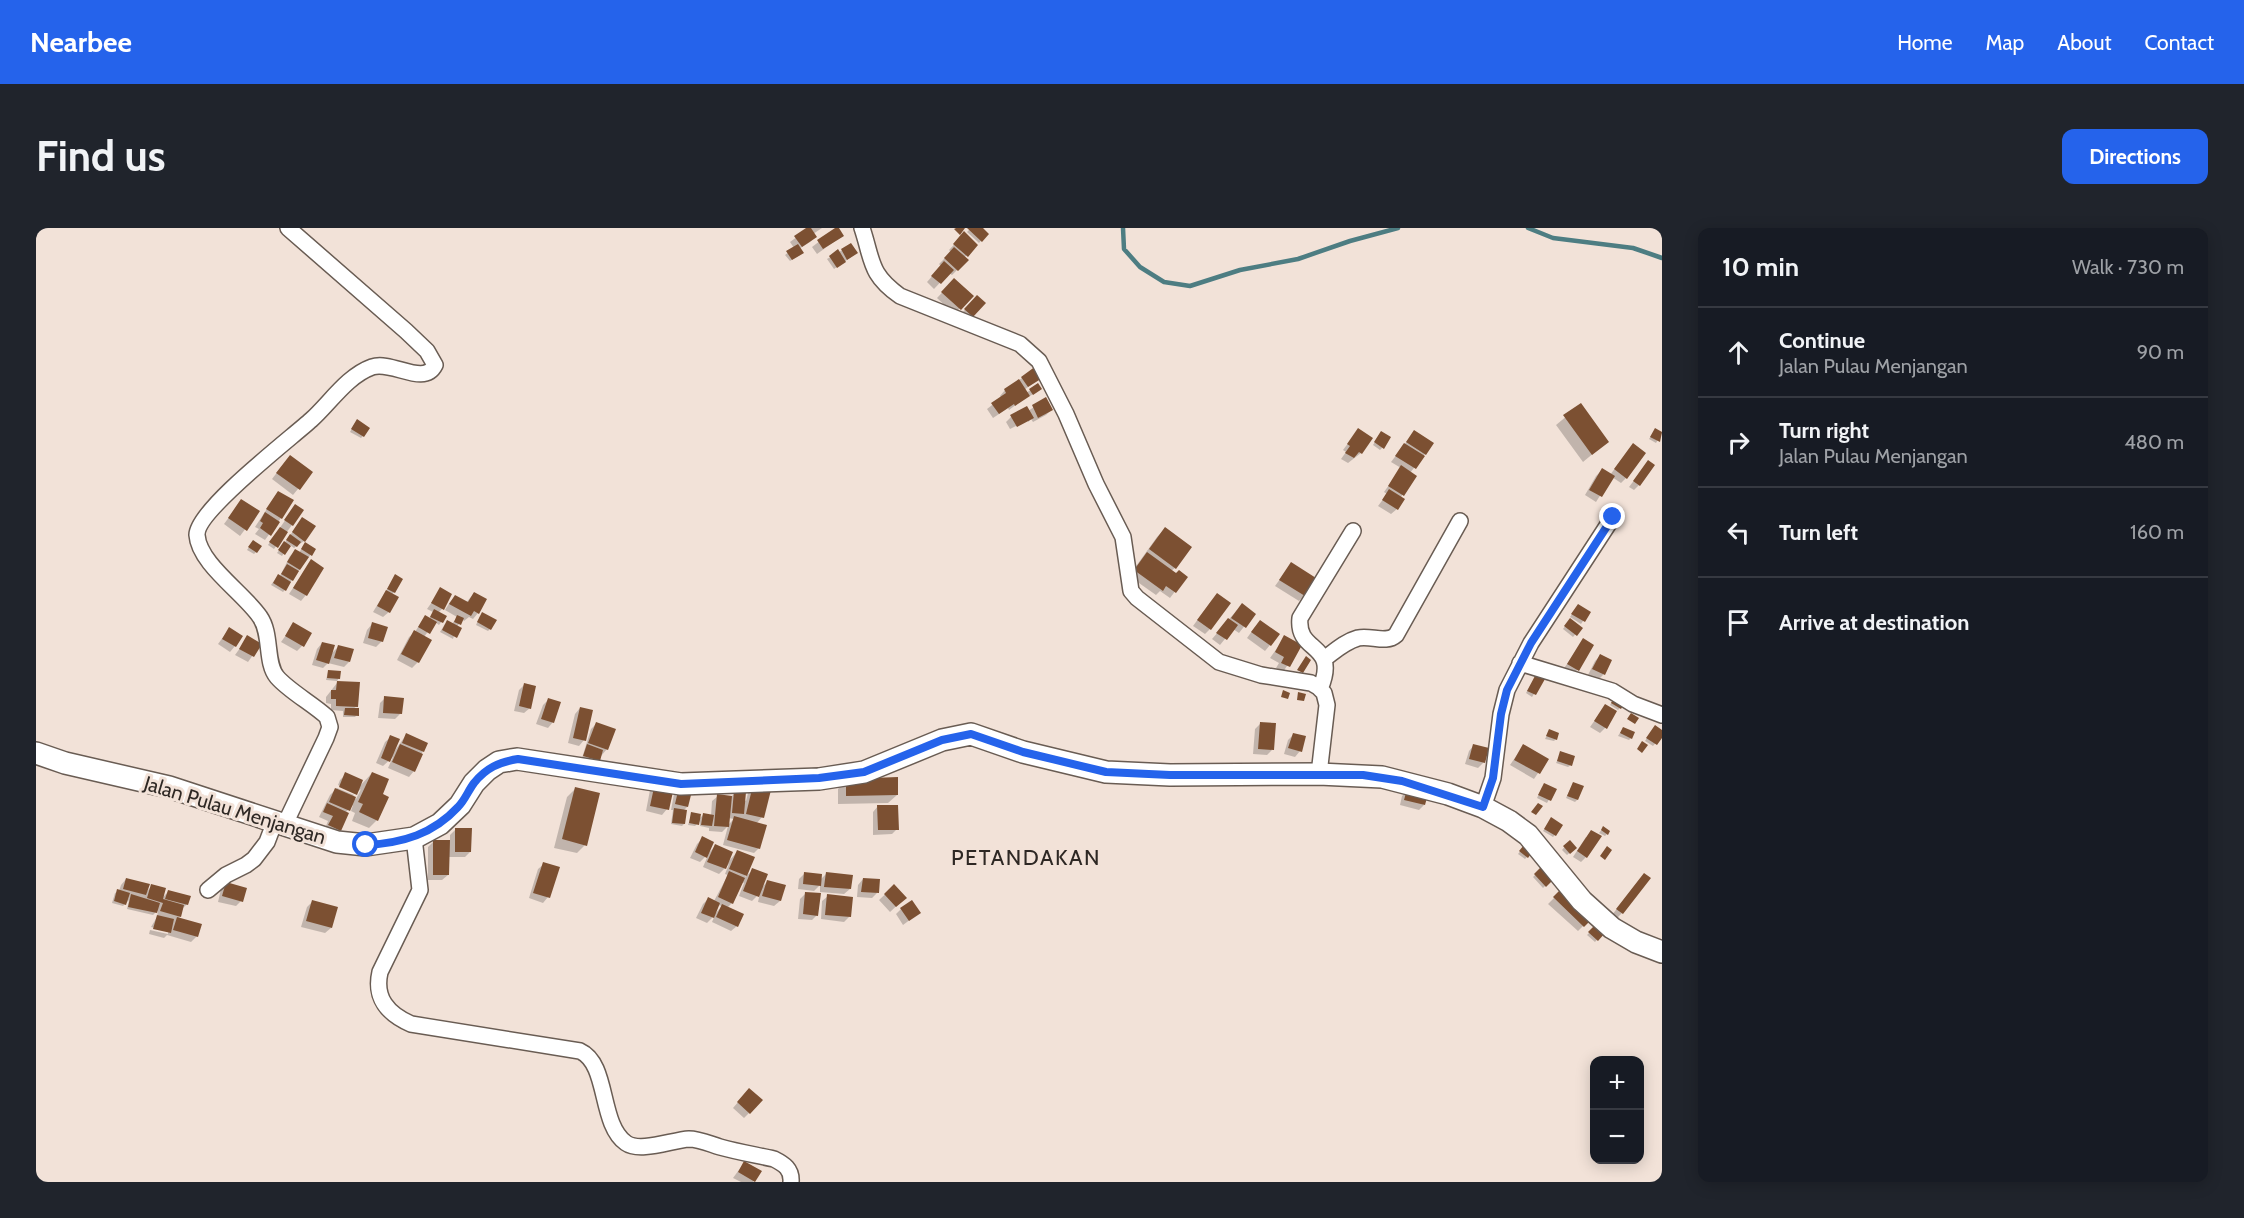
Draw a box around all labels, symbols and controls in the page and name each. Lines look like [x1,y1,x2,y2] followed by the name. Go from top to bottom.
[30,25,132,59] text: Nearbee
[1897,30,1953,55] text: Home
[1986,30,2024,55] text: Map
[2057,30,2111,55] text: About
[2144,30,2214,55] text: Contact
[2062,129,2208,184] button: Directions
[36,130,165,182] text: Find us
[1722,251,1799,283] text: 10 min
[2072,255,2184,279] text: Walk · 730 m
[1779,327,1865,354] text: Continue
[1722,336,1755,369] icon: ahead
[2137,340,2184,364] text: 90 m
[1779,354,1968,378] text: Jalan Pulau Menjangan
[1779,417,1869,444] text: Turn right
[1722,426,1755,459] icon: right
[2124,430,2184,454] text: 480 m
[1779,444,1968,468] text: Jalan Pulau Menjangan
[1599,503,1625,529] route end
[1722,516,1755,549] icon: left
[1779,519,1858,546] text: Turn left
[2130,520,2184,544] text: 160 m
[1722,606,1755,639] icon: arrive
[1779,609,1969,636] text: Arrive at destination
[140,771,329,849] street label: Jalan Pulau Menjangan
[352,831,378,857] route start
[951,844,1101,871] district label: PETANDAKAN
[1590,1056,1644,1164] map controls
[1590,1056,1644,1110] button: +
[1590,1110,1644,1164] button: −

